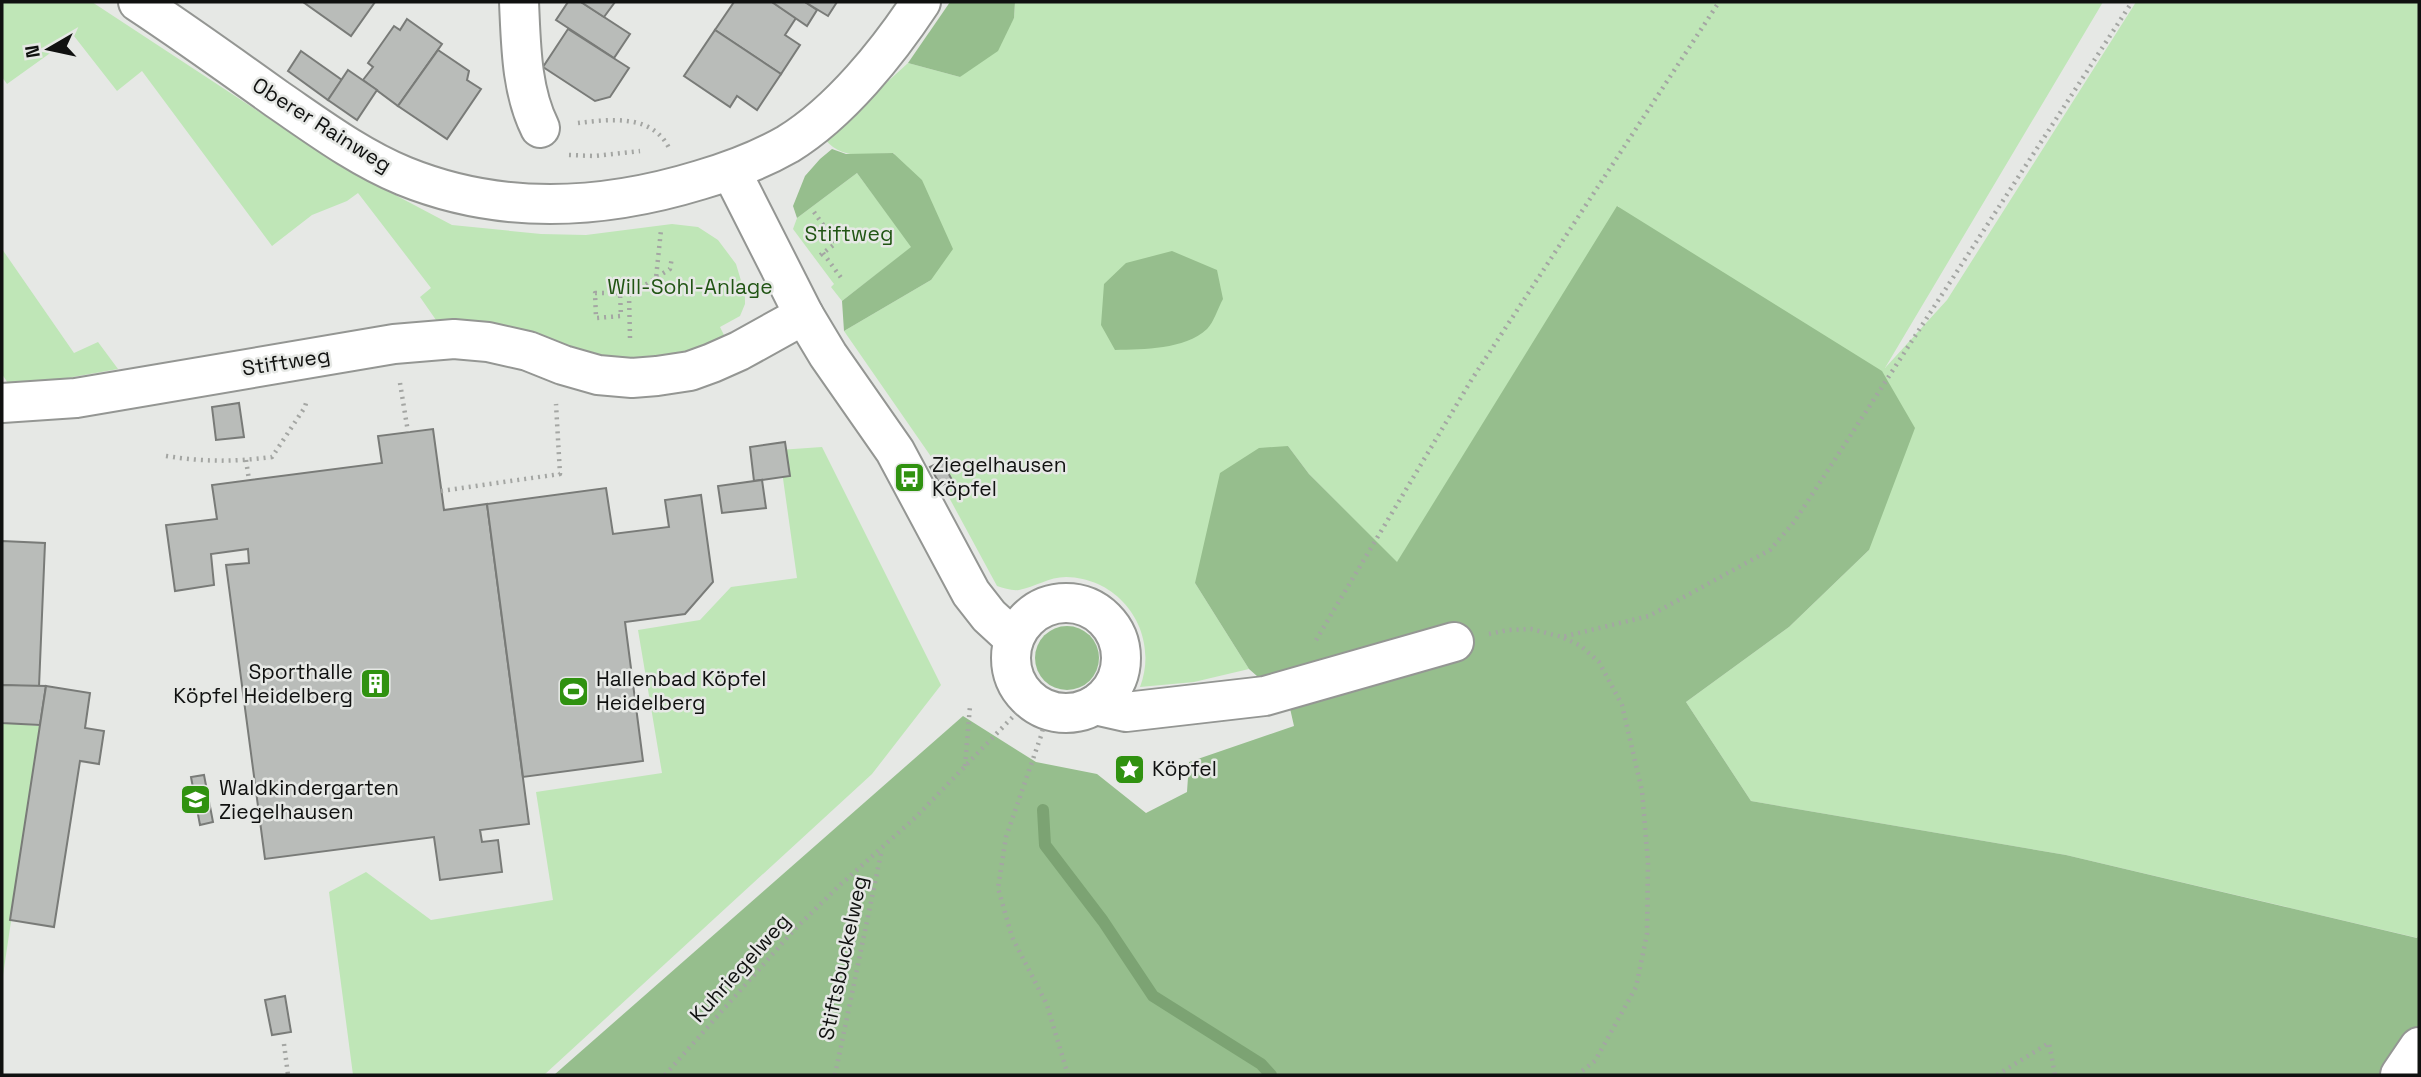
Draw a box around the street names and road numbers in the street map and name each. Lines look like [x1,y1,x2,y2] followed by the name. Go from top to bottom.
[248,71,397,178] street label: Oberer Rainweg
[240,341,332,382] street label: Stiftweg
[812,873,873,1042] street label: Stiftsbuckelweg
[684,908,796,1028] street label: Kuhriegelweg

